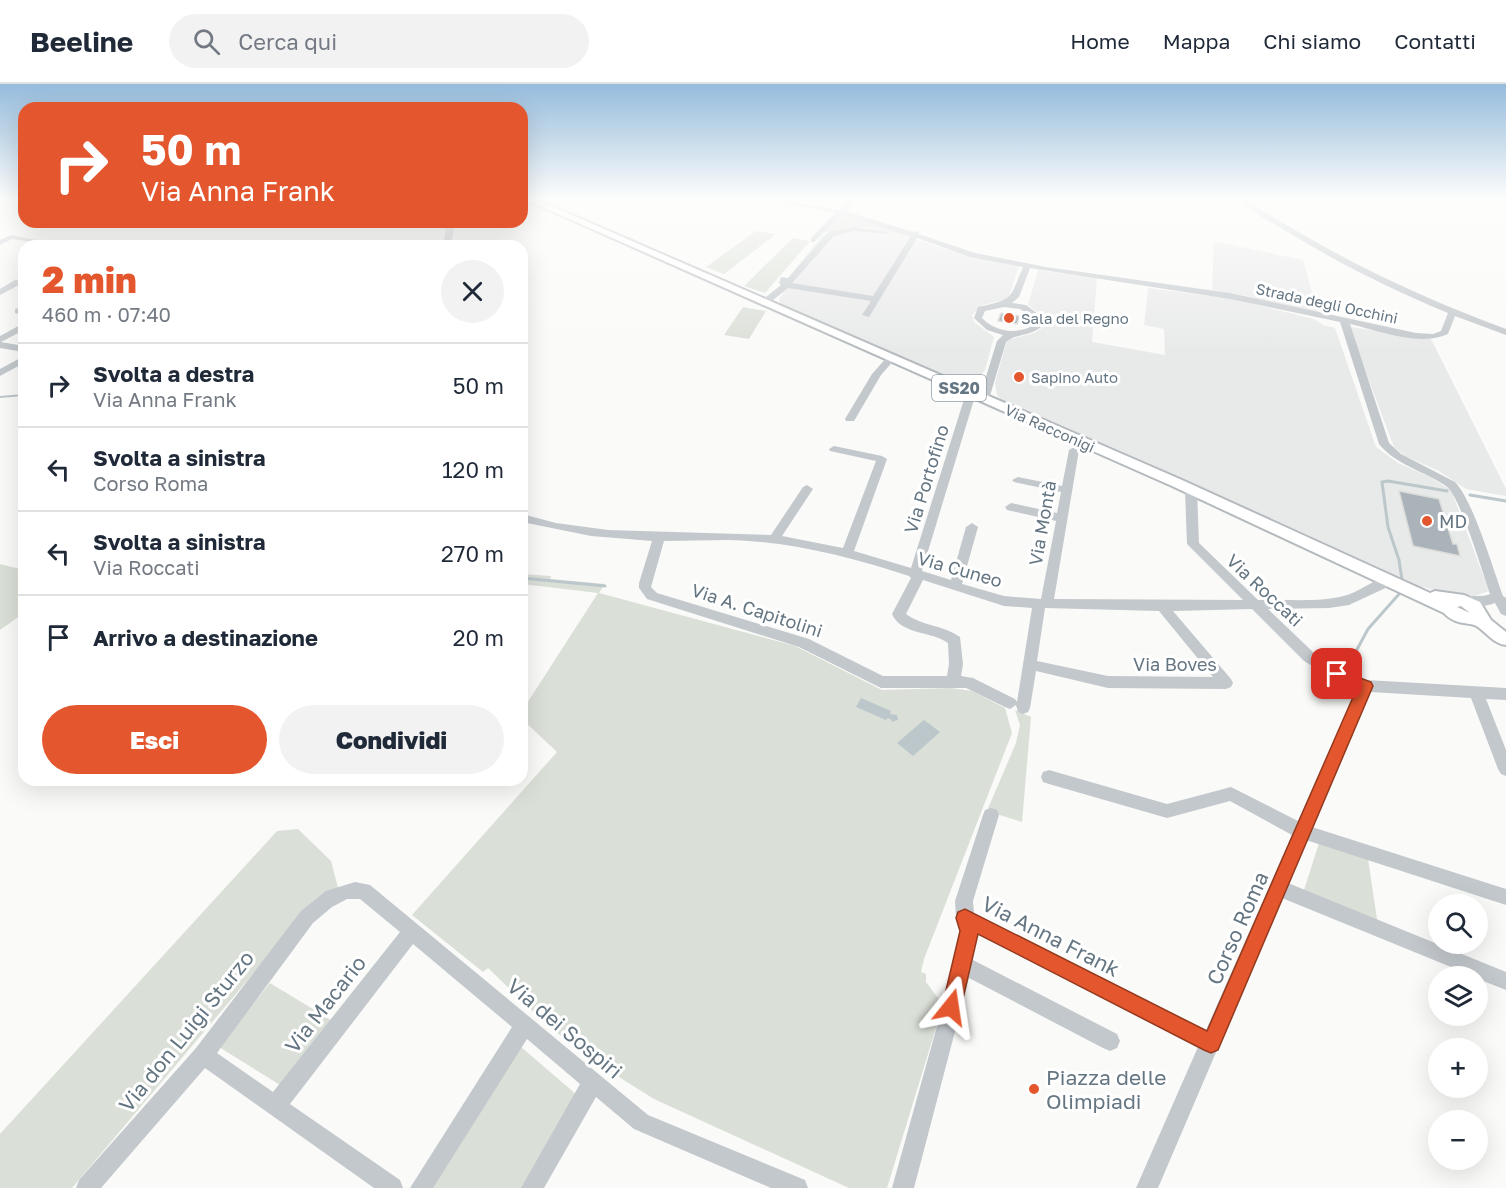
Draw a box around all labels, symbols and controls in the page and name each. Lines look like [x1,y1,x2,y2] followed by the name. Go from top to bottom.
[169,14,589,68] search box
[30,25,133,58] text: Beeline
[190,25,223,58] icon: search
[238,28,337,55] text: Cerca qui
[1070,28,1130,54] text: Home
[1163,28,1230,54] text: Mappa
[1263,28,1361,54] text: Chi siamo
[1394,28,1476,54] text: Contatti
[141,124,241,174] text: 50 m
[42,126,120,204] icon: right
[141,175,335,207] text: Via Anna Frank
[42,258,137,301] text: 2 min
[441,260,504,323] button: close
[1254,279,1400,327] street label: Strada degli Occhini
[42,302,171,326] text: 460 m · 07:40
[1021,309,1129,327] place label: Sala del Regno
[1002,311,1016,325] marker: Sala del Regno
[93,360,254,387] text: Svolta a destra
[1031,368,1118,386] place label: Sapino Auto
[42,369,75,402] icon: right
[1012,370,1026,384] marker: Sapino Auto
[453,372,504,399] text: 50 m
[932,375,986,401] road number: SS20
[93,387,237,411] text: Via Anna Frank
[1002,400,1098,456] street label: Via Racconigi
[899,422,953,536] street label: Via Portofino
[93,444,265,471] text: Svolta a sinistra
[42,453,75,486] icon: left
[442,456,504,483] text: 120 m
[93,471,208,495] text: Corso Roma
[1024,479,1060,567] street label: Via Montà
[1439,510,1467,532] place label: MD
[1420,514,1434,528] marker: MD
[93,528,265,555] text: Svolta a sinistra
[42,537,75,570] icon: left
[441,540,504,567] text: 270 m
[915,546,1005,592] street label: Via Cuneo
[1222,549,1308,631] street label: Via Roccati
[93,555,200,579] text: Via Roccati
[689,578,825,642] street label: Via A. Capitolini
[42,621,75,654] icon: arrive
[93,624,318,651] text: Arrivo a destinazione
[453,624,504,651] text: 20 m
[1311,648,1362,699] pin
[1133,653,1217,675] street label: Via Boves
[1320,657,1353,690] icon: arrive
[42,705,267,774] button: Esci
[279,705,504,774] button: Condividi
[1200,867,1274,989] street label: Corso Roma
[978,890,1124,982] street label: Via Anna Frank
[1428,894,1488,1170] map controls
[1428,894,1488,954] button: search
[113,945,259,1117] street label: Via don Luigi Sturzo
[279,950,371,1058] street label: Via Macario
[1428,966,1488,1026] button: layers
[502,972,628,1084] street label: Via dei Sospiri
[919,975,983,1039] position arrow
[1428,1038,1488,1098] button: +
[1046,1064,1167,1114] place label: Piazza delle Olimpiadi
[1027,1082,1041,1096] marker: Piazza delle Olimpiadi
[1428,1110,1488,1170] button: −

